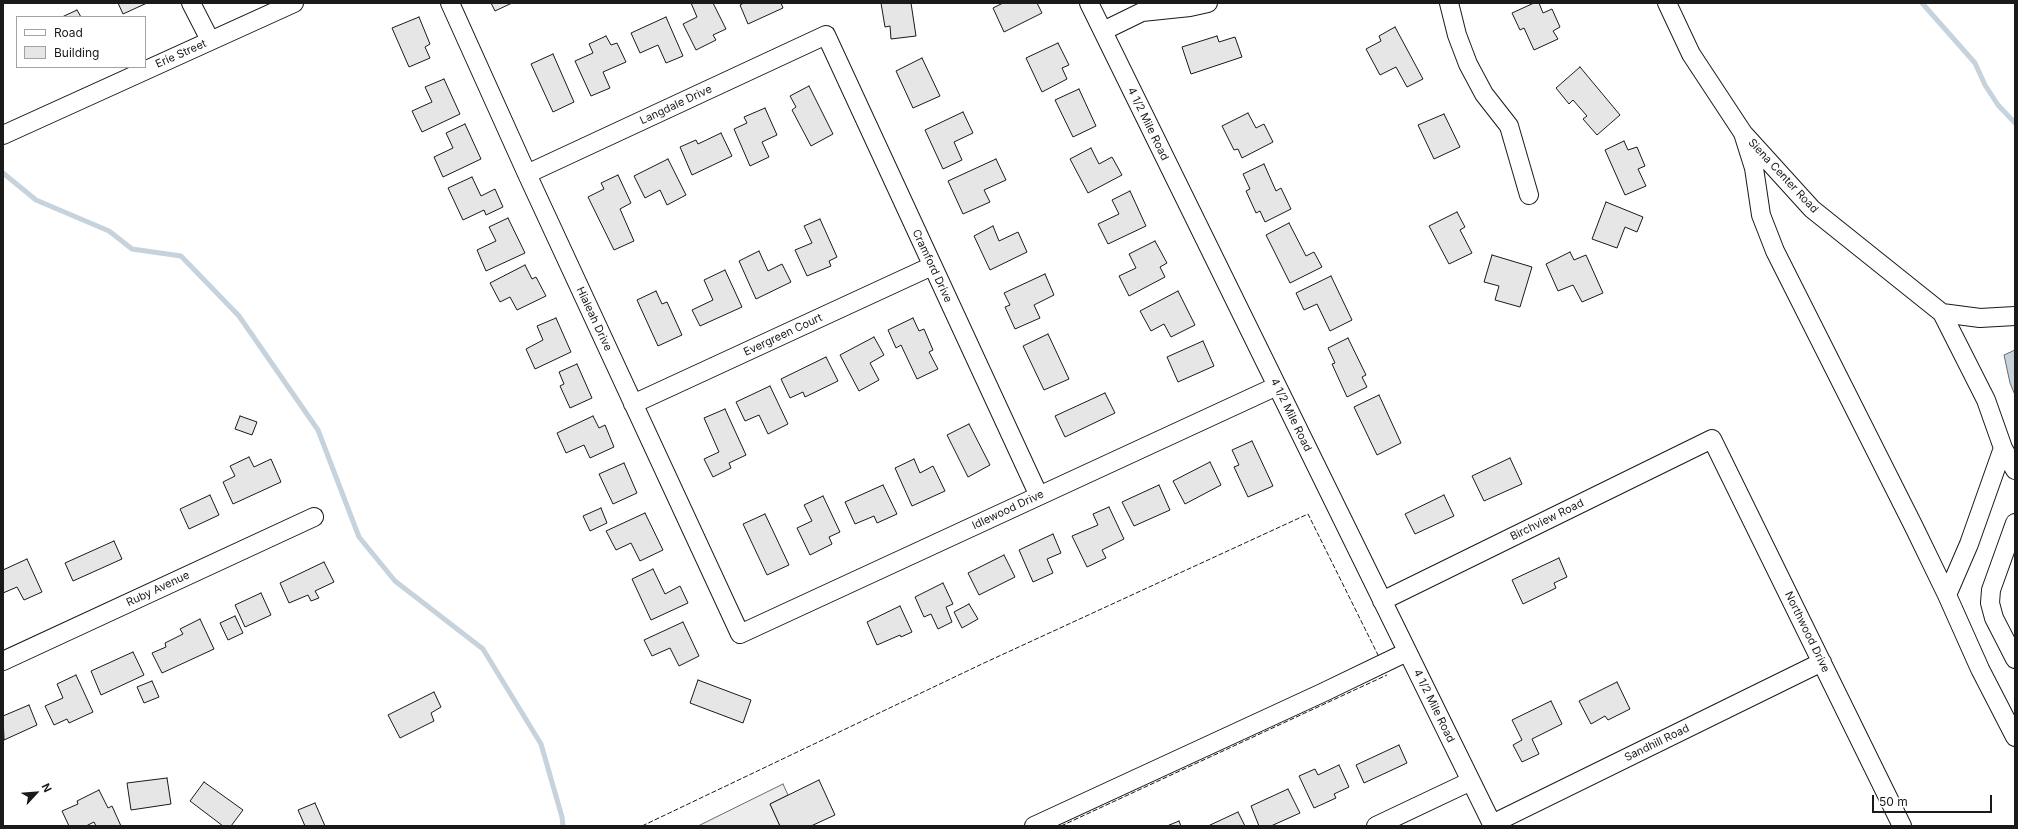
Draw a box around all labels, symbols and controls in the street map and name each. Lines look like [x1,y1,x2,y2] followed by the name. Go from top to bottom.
[16,16,146,68] legend
[54,25,83,40] text: Road
[154,37,208,71] street label: Erie Street
[54,45,99,60] text: Building
[638,83,714,127] street label: Langdale Drive
[1125,85,1171,163] street label: 4 1/2 Mile Road
[1745,136,1821,216] street label: Siena Center Road
[909,227,955,305] street label: Cramford Drive
[573,285,615,353] street label: Hialeah Drive
[742,311,824,359] street label: Evergreen Court
[1268,376,1314,454] street label: 4 1/2 Mile Road
[970,488,1046,532] street label: Idlewood Drive
[1508,497,1586,543] street label: Birchview Road
[124,569,192,609] street label: Ruby Avenue
[1782,589,1832,675] street label: Northwood Drive
[1411,667,1457,745] street label: 4 1/2 Mile Road
[1622,722,1692,764] street label: Sandhill Road
[16,773,56,813] north arrow
[39,781,55,795] text: N
[1874,787,1994,813] scale bar
[1879,794,1908,809] text: 50 m

